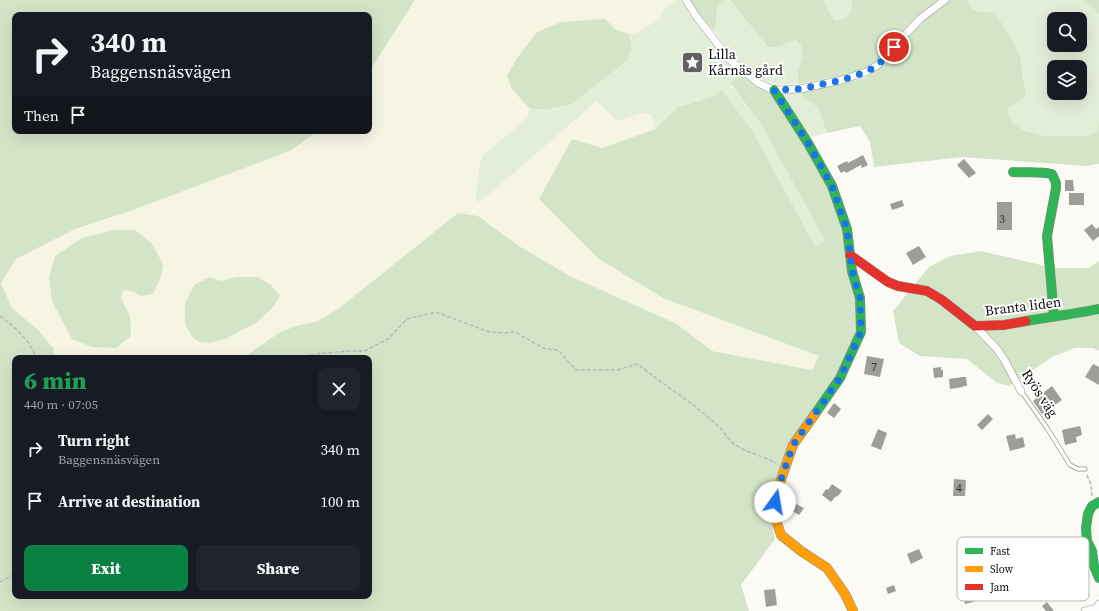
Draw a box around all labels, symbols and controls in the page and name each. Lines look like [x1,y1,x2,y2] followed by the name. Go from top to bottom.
[1047,12,1087,100] map controls
[1047,12,1087,52] button: search
[90,23,167,61] text: 340 m
[24,28,76,80] icon: right
[877,30,911,64] pin
[883,36,905,58] icon: arrive
[708,44,783,80] place label: Lilla Kårnäs gård
[679,49,705,75] place icon: Lilla Kårnäs gård
[90,59,231,84] text: Baggensnäsvägen
[1047,60,1087,100] button: layers
[67,104,89,126] icon: arrive
[24,105,59,126] text: Then
[999,211,1005,227] house number: 3
[984,291,1063,321] street label: Branta liden
[871,359,877,375] house number: 7
[24,364,87,397] text: 6 min
[1017,365,1063,421] street label: Ryös väg
[318,368,360,410] button: close
[24,396,98,413] text: 440 m · 07:05
[58,430,130,451] text: Turn right
[24,438,46,460] icon: right
[320,439,360,460] text: 340 m
[58,451,160,468] text: Baggensnäsvägen
[956,480,962,496] house number: 4
[754,481,796,523] position arrow
[24,490,46,512] icon: arrive
[58,491,200,512] text: Arrive at destination
[320,491,360,512] text: 100 m
[957,537,1089,601] legend
[990,544,1010,559] text: Fast
[24,545,188,591] button: Exit
[196,545,360,591] button: Share
[990,562,1014,577] text: Slow
[989,580,1009,595] text: Jam

